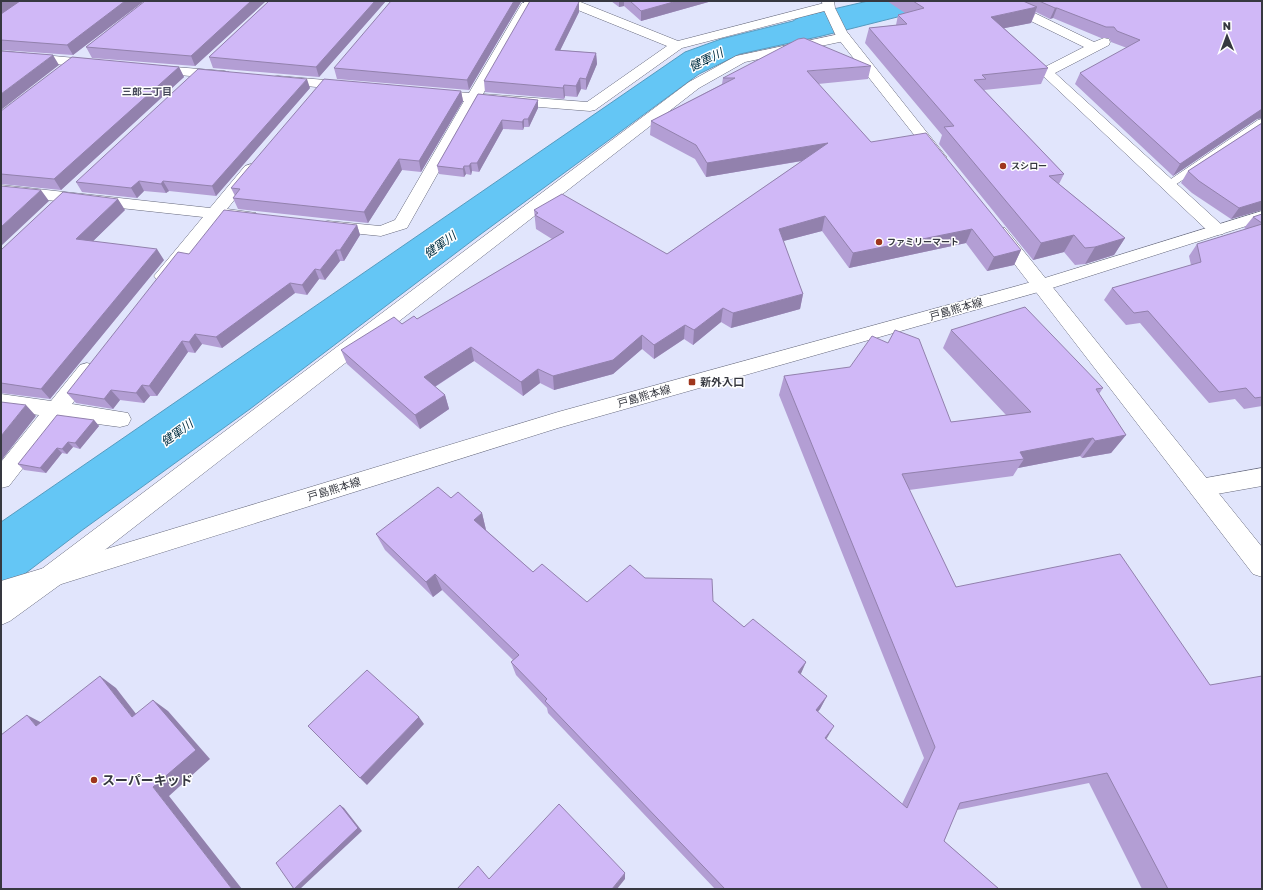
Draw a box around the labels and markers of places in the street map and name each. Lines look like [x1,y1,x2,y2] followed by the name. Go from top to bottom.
[1011,160,1047,171] place label: スシロー
[998,161,1008,171] marker: スシロー
[887,236,959,247] place label: ファミリーマート
[874,237,884,247] marker: ファミリーマート
[700,375,744,388] place label: 新外入口
[687,377,697,387] marker: 新外入口
[102,772,193,788] place label: スーパーキッド
[89,775,99,785] marker: スーパーキッド

